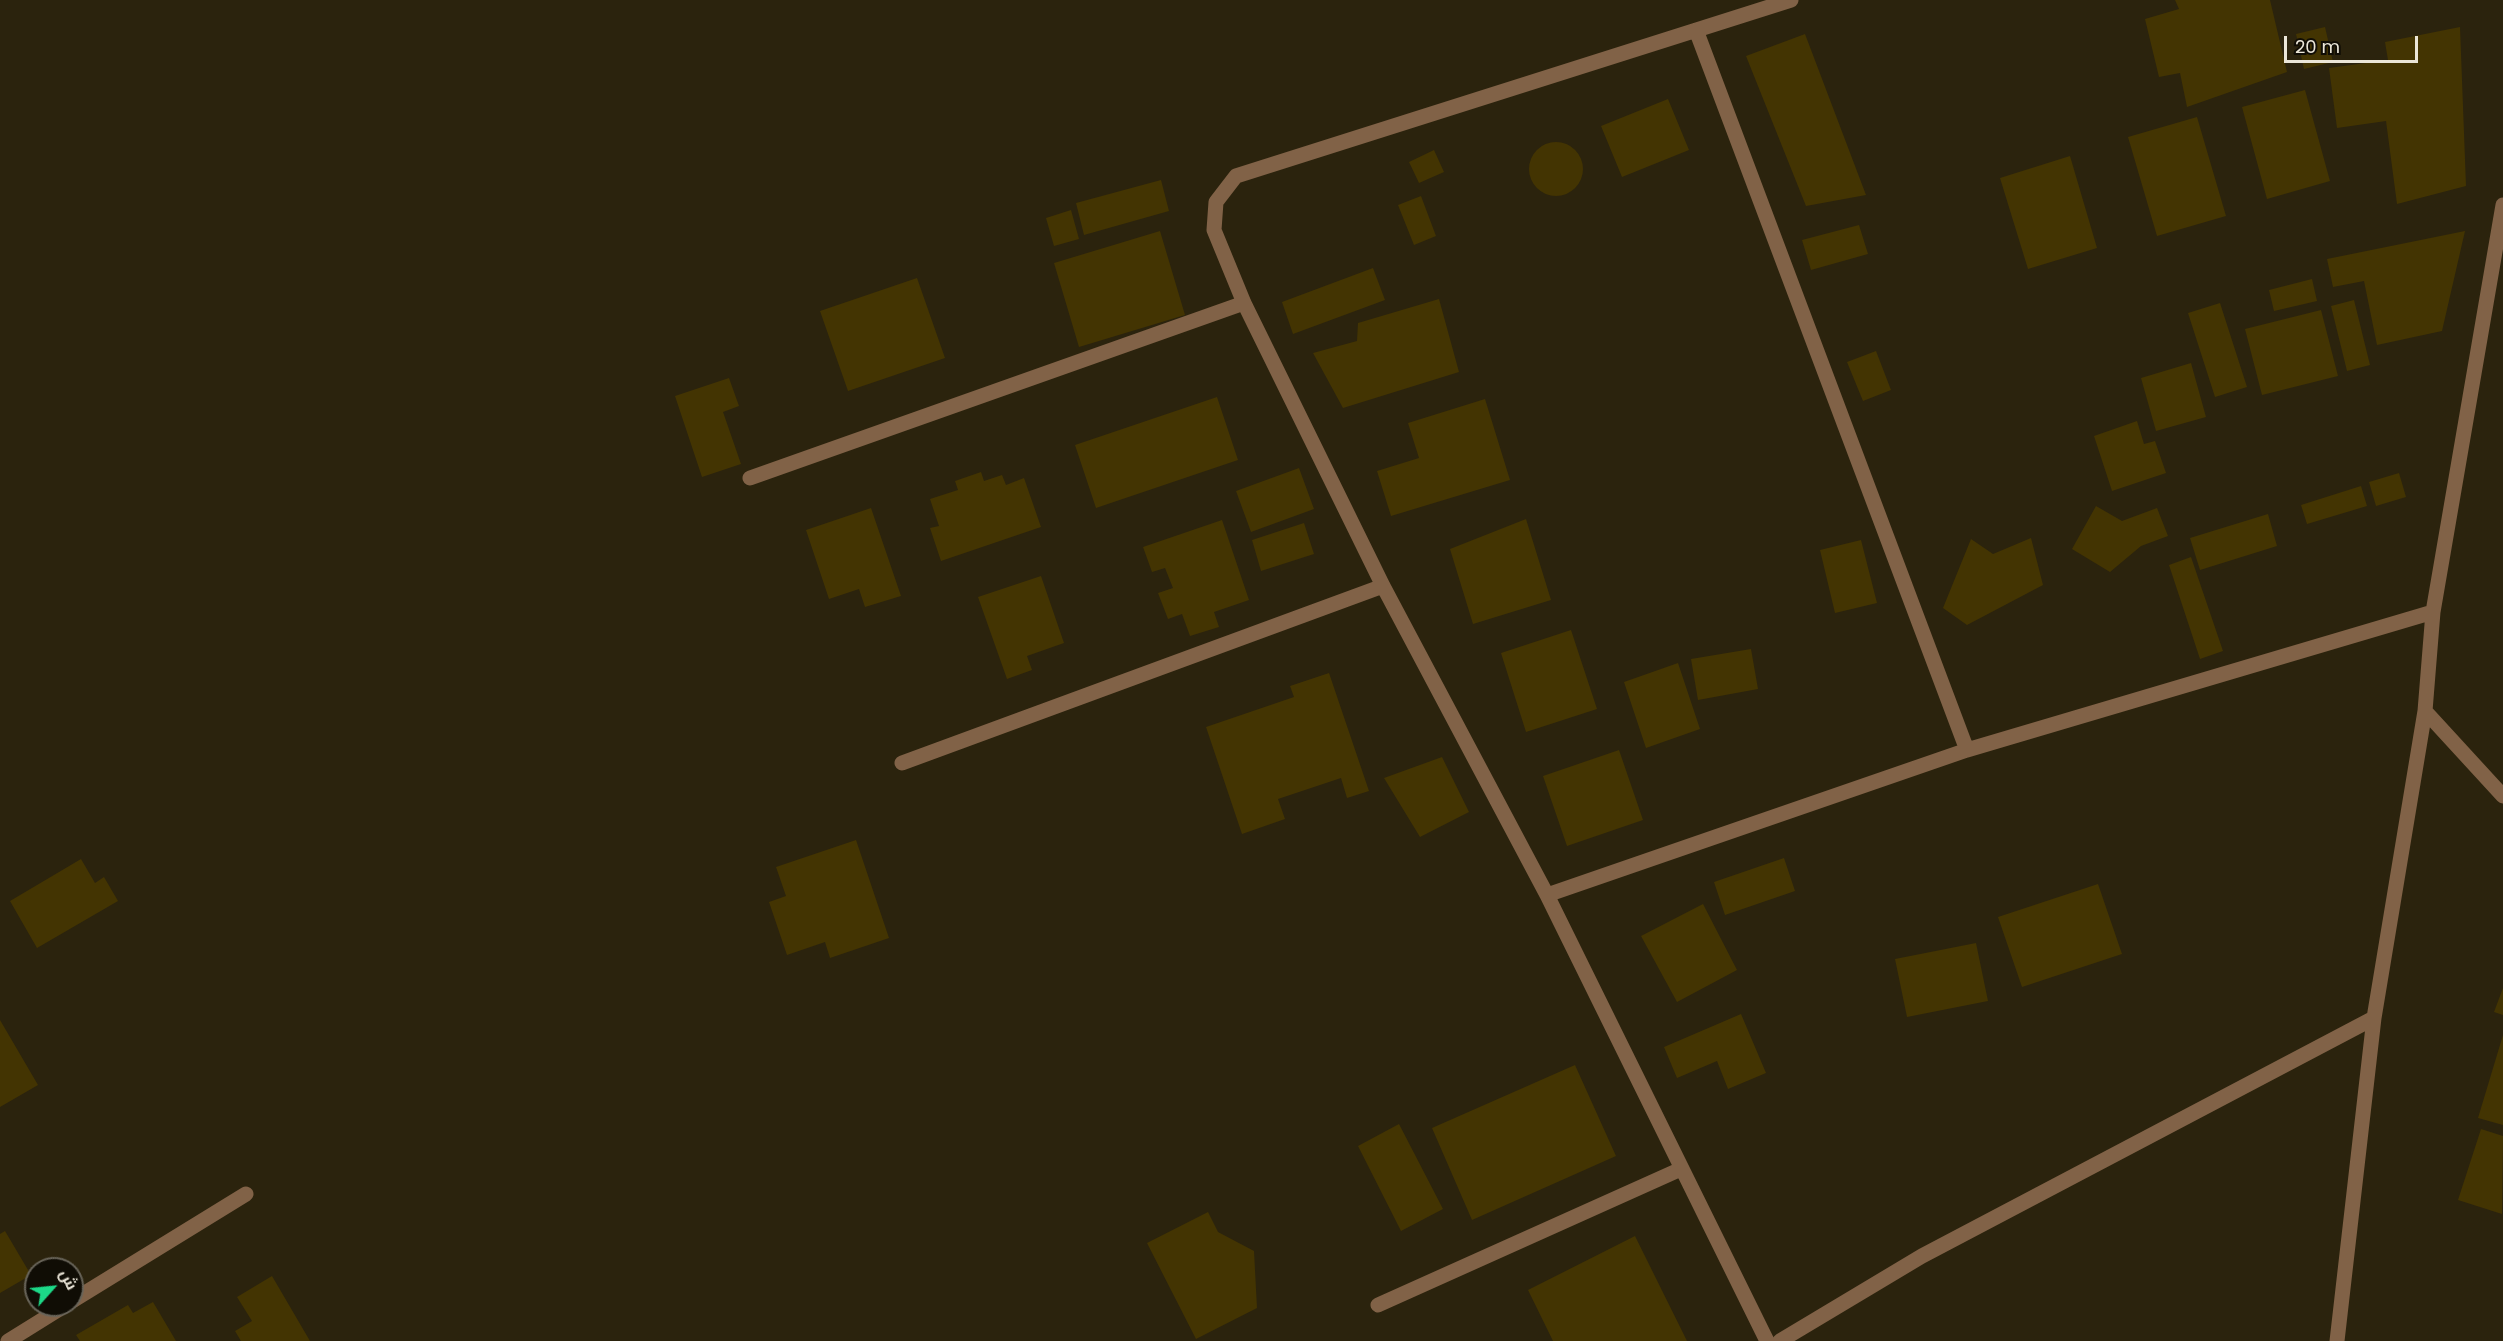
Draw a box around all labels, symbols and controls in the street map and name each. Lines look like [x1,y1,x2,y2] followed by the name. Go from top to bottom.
[2287,24,2420,62] scale bar
[2295,34,2340,59] text: 20 m
[24,1257,84,1317] north arrow
[54,1265,84,1294] text: ش

